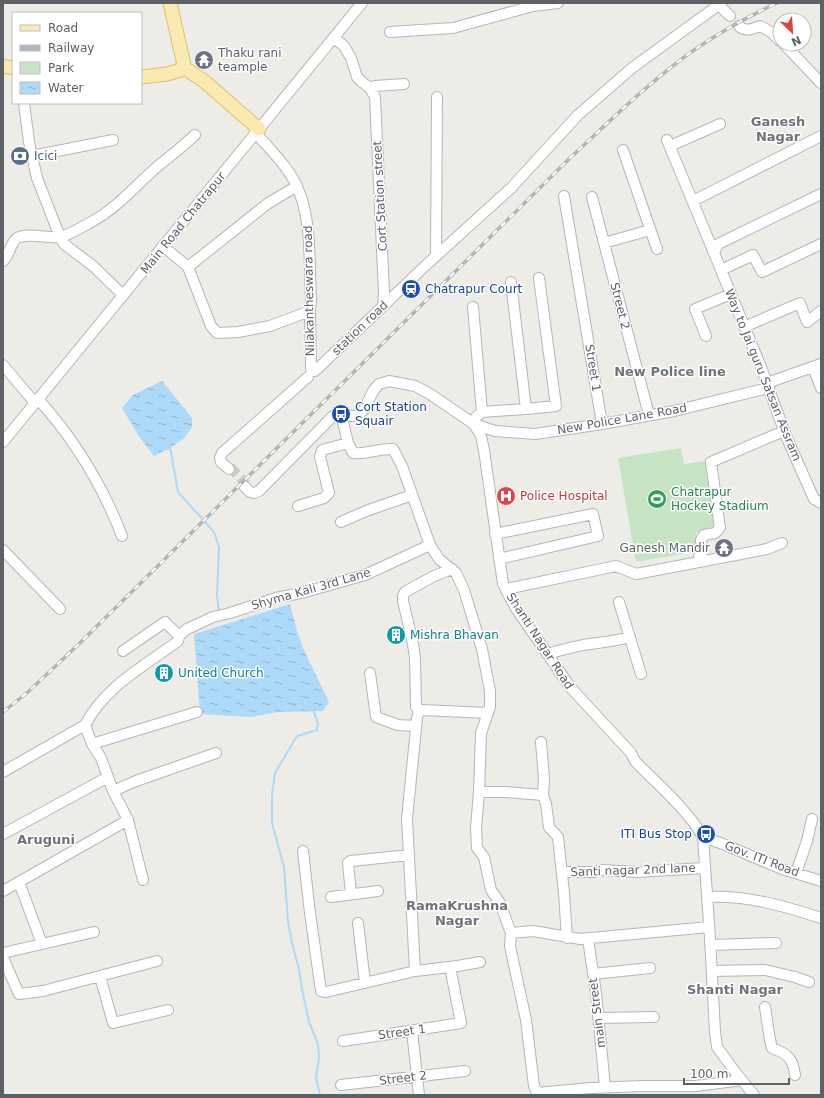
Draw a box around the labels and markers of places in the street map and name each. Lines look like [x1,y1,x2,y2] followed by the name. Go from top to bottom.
[217,46,282,74] place label: Thaku rani teample
[193,49,215,71] temple icon: Thaku rani teample
[9,145,31,167] bank icon: Icici
[34,149,57,163] place label: Icici
[400,278,422,300] station icon: Chatrapur Court
[425,282,523,296] place label: Chatrapur Court
[355,400,427,428] place label: Cort Station Squair
[330,403,352,425] bus stop icon: Cort Station Squair
[495,485,517,507] hospital icon: Police Hospital
[671,485,769,513] place label: Chatrapur Hockey Stadium
[646,488,668,510] sports icon: Chatrapur Hockey Stadium
[520,489,608,503] place label: Police Hospital
[713,537,735,559] temple icon: Ganesh Mandir
[619,541,710,555] place label: Ganesh Mandir
[385,624,407,646] building icon: Mishra Bhavan
[410,628,499,642] place label: Mishra Bhavan
[153,662,175,684] building icon: United Church
[178,666,264,680] place label: United Church
[695,823,717,845] bus stop icon: ITI Bus Stop
[621,827,692,841] place label: ITI Bus Stop

